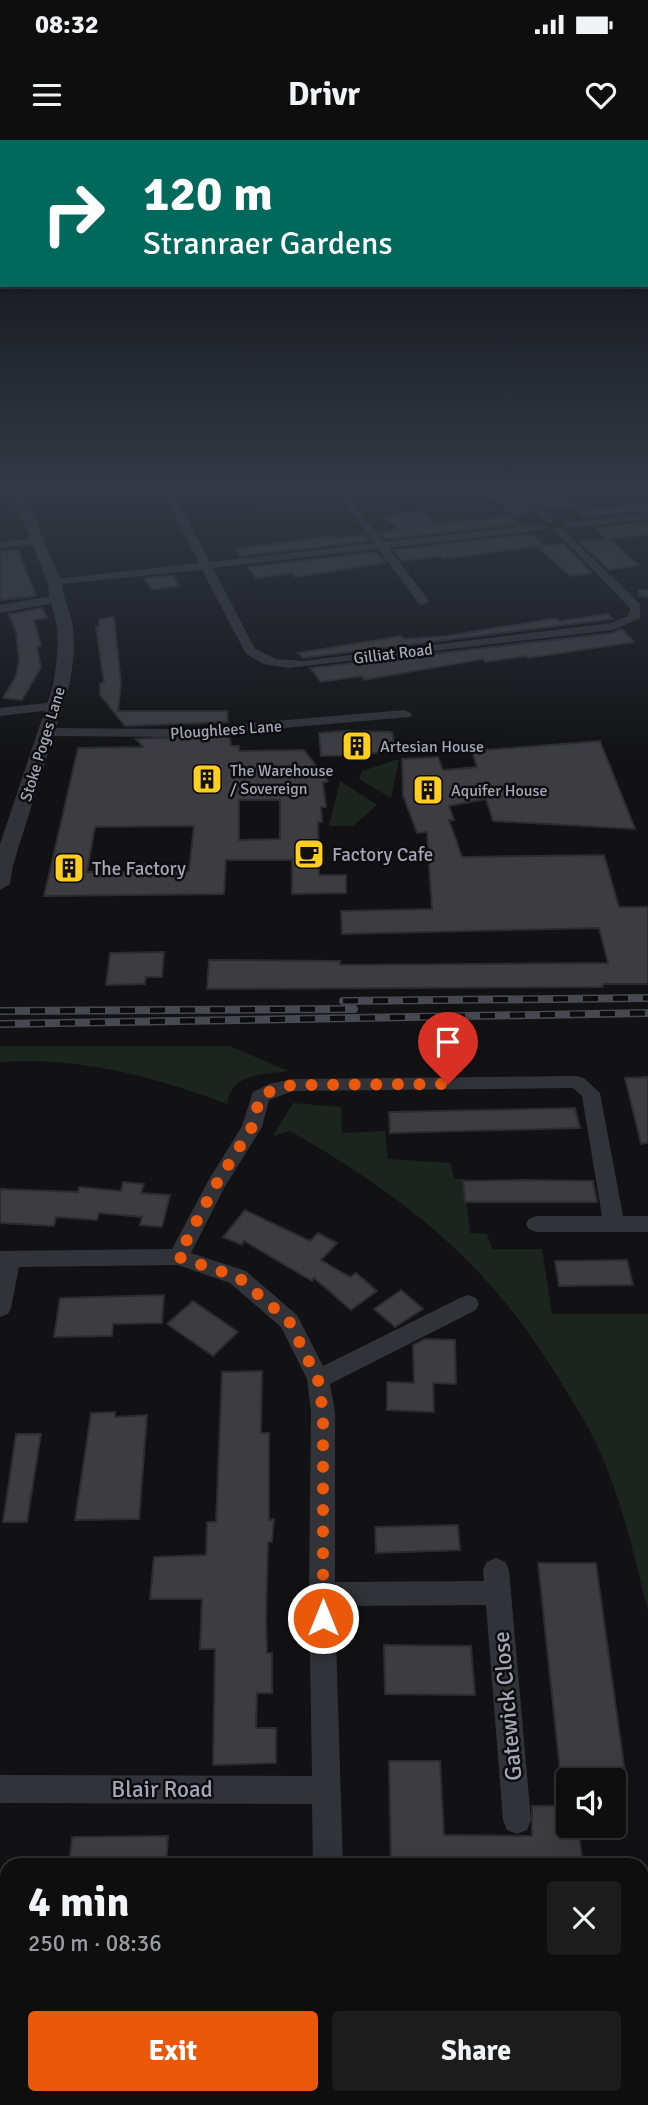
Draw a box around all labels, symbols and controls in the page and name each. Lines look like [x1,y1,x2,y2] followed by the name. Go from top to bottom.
[35,9,99,41] text: 08:32
[288,75,360,114] text: Drivr
[28,76,66,114] icon: menu
[582,76,620,114] icon: heart
[143,164,273,224] text: 120 m
[28,168,119,259] icon: right
[143,224,392,263] text: Stranraer Gardens
[352,639,434,669] street label: Gilliat Road
[16,685,70,804] street label: Stoke Poges Lane
[170,716,283,744] street label: Ploughlees Lane
[340,729,374,763] building icon: Artesian House
[380,737,484,757] place label: Artesian House
[230,761,334,799] place label: The Warehouse / Sovereign
[190,762,224,796] building icon: The Warehouse / Sovereign
[411,773,445,807] building icon: Aquifer House
[451,781,548,801] place label: Aquifer House
[292,837,326,871] cafe icon: Factory Cafe
[332,843,433,867] place label: Factory Cafe
[52,851,86,885] building icon: The Factory
[92,857,186,881] place label: The Factory
[418,1012,478,1084] pin
[429,1023,467,1061] icon: arrive
[286,1581,360,1655] position arrow
[487,1630,528,1782] street label: Gatewick Close
[556,1768,626,1838] map controls
[556,1768,626,1838] button: sound
[111,1775,213,1804] street label: Blair Road
[28,1877,129,1928] text: 4 min
[547,1881,621,1955] button: close
[28,1929,162,1958] text: 250 m · 08:36
[28,2011,318,2091] button: Exit
[332,2011,621,2091] button: Share

